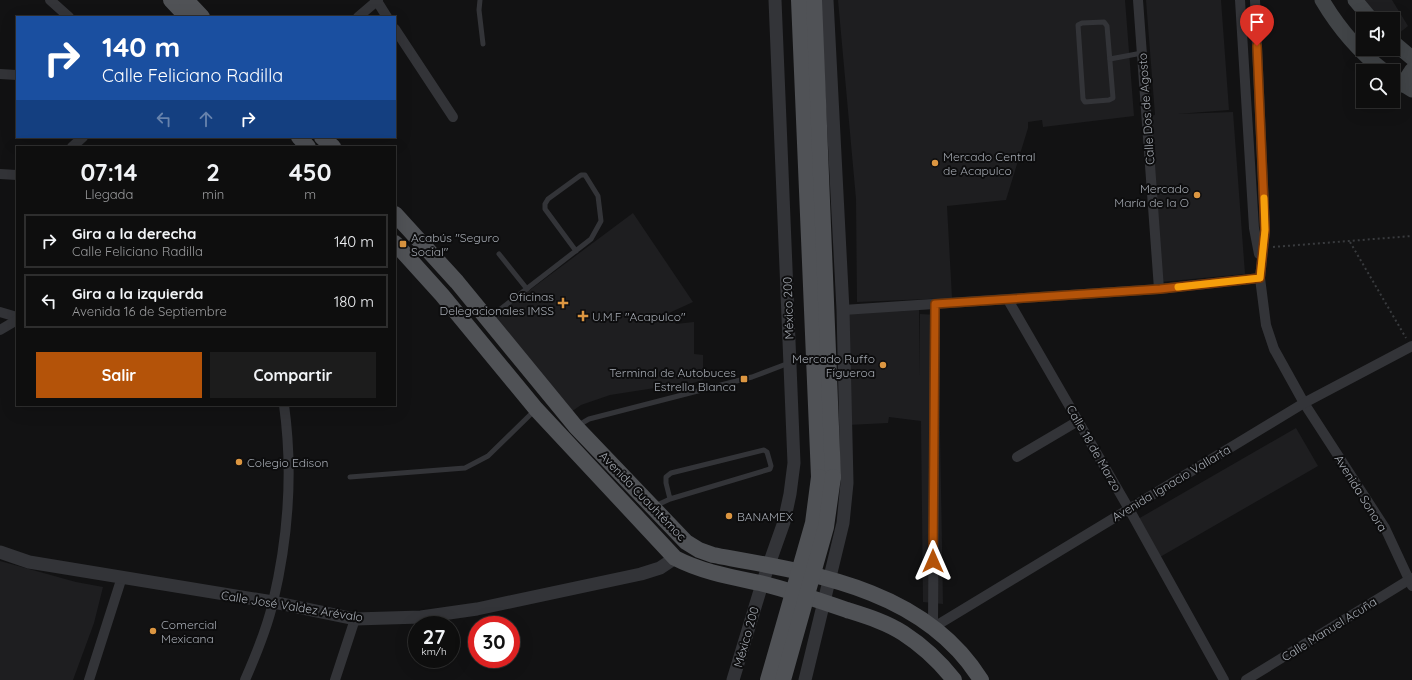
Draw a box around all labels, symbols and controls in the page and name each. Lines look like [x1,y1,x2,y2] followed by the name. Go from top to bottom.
[1240,5,1274,46] pin
[1246,11,1268,33] icon: arrive
[1356,12,1400,108] map controls
[1356,12,1400,56] button: sound
[102,29,180,64] text: 140 m
[36,32,88,84] icon: right
[1135,53,1157,165] street label: Calle Dos de Agosto
[102,64,283,87] text: Calle Feliciano Radilla
[1356,64,1400,108] button: search
[153,108,175,130] icon: left
[195,108,217,130] icon: ahead
[237,108,259,130] icon: right
[943,149,1035,178] place label: Mercado Central de Acapulco
[81,157,138,187] text: 07:14
[206,157,220,187] text: 2
[289,157,331,187] text: 450
[930,158,940,168] marker: Mercado Central de Acapulco
[1114,181,1189,210] place label: Mercado María de la O
[85,186,133,202] text: Llegada
[202,186,224,202] text: min
[304,186,316,202] text: m
[1192,190,1202,200] marker: Mercado María de la O
[72,224,197,243] text: Gira a la derecha
[38,230,60,252] icon: right
[411,230,499,259] place label: Acabús "Seguro Social"
[334,232,374,251] text: 140 m
[398,239,408,249] marker: Acabús "Seguro Social"
[72,243,203,259] text: Calle Feliciano Radilla
[779,276,797,340] street label: México 200
[72,284,204,303] text: Gira a la izquierda
[439,289,554,318] place label: Oficinas Delegacionales IMSS
[38,290,60,312] icon: left
[334,292,374,311] text: 180 m
[557,297,569,309] marker: Oficinas Delegacionales IMSS
[72,303,227,319] text: Avenida 16 de Septiembre
[592,309,686,324] place label: U.M.F "Acapulco"
[577,310,589,322] marker: U.M.F "Acapulco"
[792,351,875,380] place label: Mercado Ruffo Figueroa
[36,352,202,398] button: Salir
[210,352,376,398] button: Compartir
[878,360,888,370] marker: Mercado Ruffo Figueroa
[609,365,736,394] place label: Terminal de Autobuces Estrella Blanca
[739,374,749,384] marker: Terminal de Autobuces Estrella Blanca
[1063,402,1125,494] street label: Calle 18 de Marzo
[1109,442,1233,524] street label: Avenida Ignacio Vallarta
[596,448,690,544] street label: Avenida Cuauhtémoc
[1331,452,1391,534] street label: Avenida Sonora
[247,455,328,470] place label: Colegio Edison
[234,457,244,467] marker: Colegio Edison
[737,509,793,524] place label: BANAMEX
[724,511,734,521] marker: BANAMEX
[912,540,954,582] position arrow
[220,587,364,625] street label: Calle José Valdez Arévalo
[1279,594,1379,664] street label: Calle Manuel Acuña
[730,605,762,669] street label: México 200
[468,616,520,668] speed limit sign: 30
[161,617,217,646] place label: Comercial Mexicana
[423,624,445,649] text: 27
[148,626,158,636] marker: Comercial Mexicana
[421,645,447,658] text: km/h

